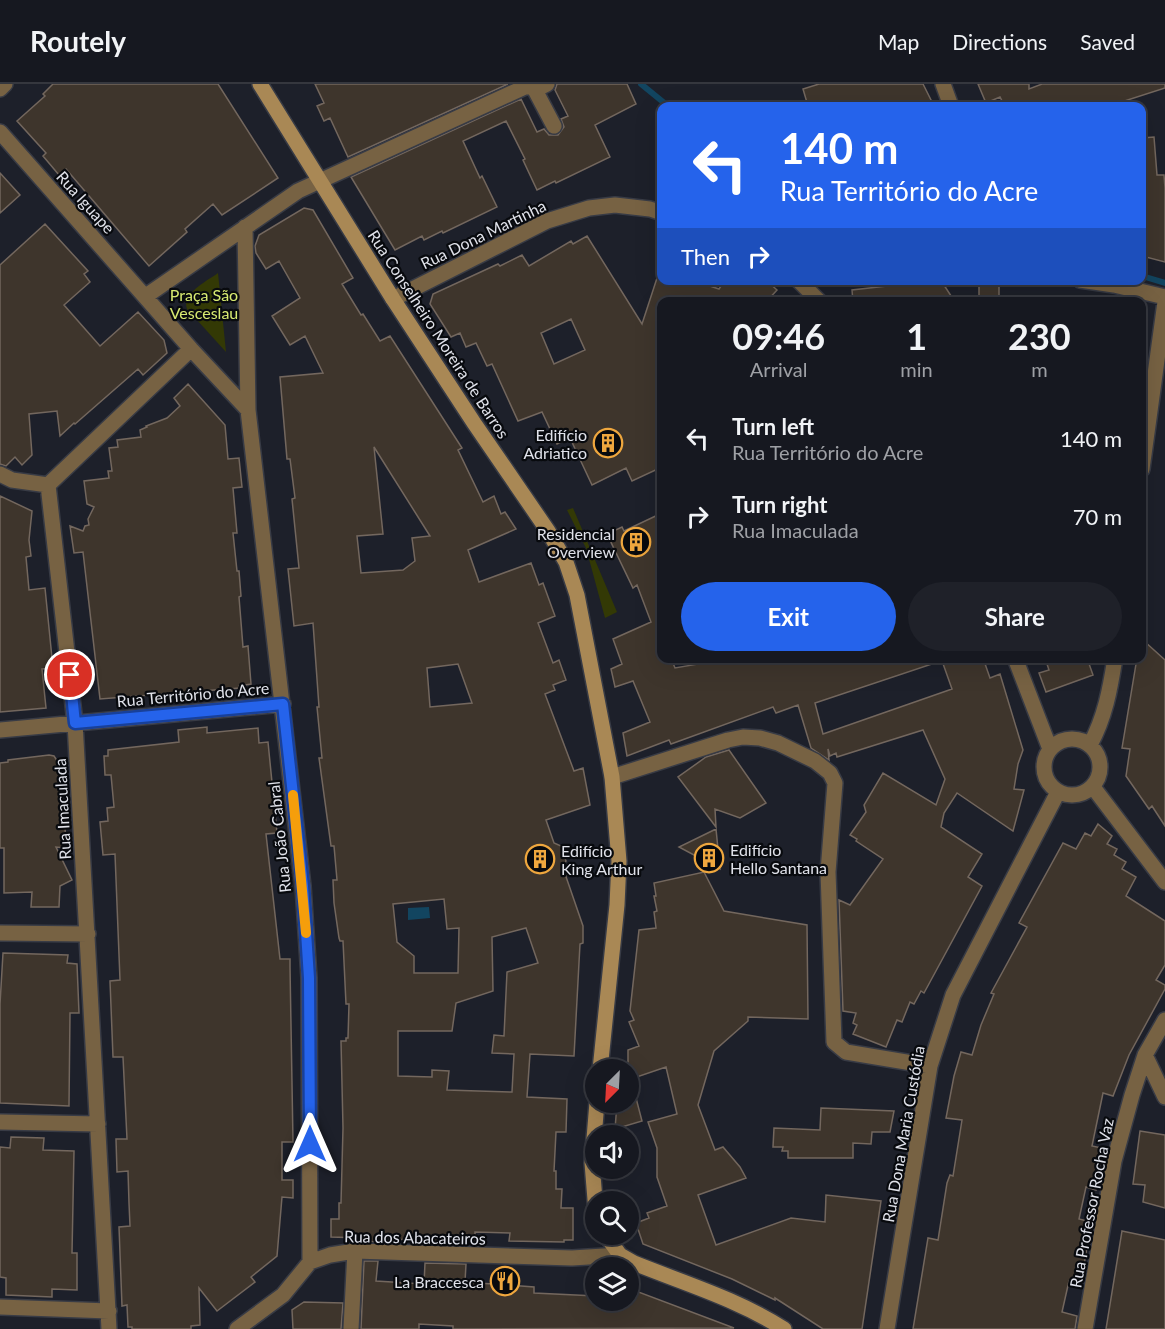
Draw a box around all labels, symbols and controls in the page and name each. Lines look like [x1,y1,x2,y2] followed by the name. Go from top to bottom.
[30,24,126,58] text: Routely
[878,29,919,54] text: Map
[952,29,1047,54] text: Directions
[1080,29,1135,54] text: Saved
[780,123,898,173] text: 140 m
[681,126,759,204] icon: left
[53,167,119,237] street label: Rua Iguape
[780,174,1038,207] text: Rua Território do Acre
[417,195,549,273] street label: Rua Dona Martinha
[364,226,514,442] street label: Rua Conselheiro Moreira de Barros
[742,240,775,273] icon: right
[681,243,730,270] text: Then
[170,285,238,322] park label: Praça São Vesceslau
[732,314,825,358] text: 09:46
[906,314,927,358] text: 1
[1008,314,1071,358] text: 230
[750,357,807,381] text: Arrival
[900,357,933,381] text: min
[1031,357,1048,381] text: m
[732,413,814,440] text: Turn left
[681,422,714,455] icon: left
[523,425,587,462] place label: Edifício Adriatico
[1060,425,1122,452] text: 140 m
[592,427,624,459] building icon: Edifício Adriatico
[732,440,923,464] text: Rua Território do Acre
[732,491,827,518] text: Turn right
[681,500,714,533] icon: right
[1073,503,1122,530] text: 70 m
[732,518,859,542] text: Rua Imaculada
[537,524,615,561] place label: Residencial Overview
[620,526,652,558] building icon: Residencial Overview
[681,582,896,651] button: Exit
[908,582,1122,651] button: Share
[44,649,95,700] pin
[53,658,86,691] icon: arrive
[116,678,270,710] street label: Rua Território do Acre
[50,758,74,860] street label: Rua Imaculada
[264,780,294,894] street label: Rua João Cabral
[730,840,827,877] place label: Edifício Hello Santana
[561,841,642,878] place label: Edifício King Arthur
[693,842,725,874] building icon: Edifício Hello Santana
[524,843,556,875] building icon: Edifício King Arthur
[878,1044,928,1224] street label: Rua Dona Maria Custódia
[585,1059,639,1113] north arrow
[585,1059,639,1311] map controls
[278,1112,342,1176] position arrow
[1065,1117,1117,1289] street label: Rua Professor Rocha Vaz
[585,1125,639,1179] button: sound
[585,1191,639,1245] button: search
[344,1226,486,1248] street label: Rua dos Abacateiros
[585,1257,639,1311] button: layers
[489,1265,521,1297] restaurant icon: La Braccesca
[394,1272,484,1291] place label: La Braccesca

